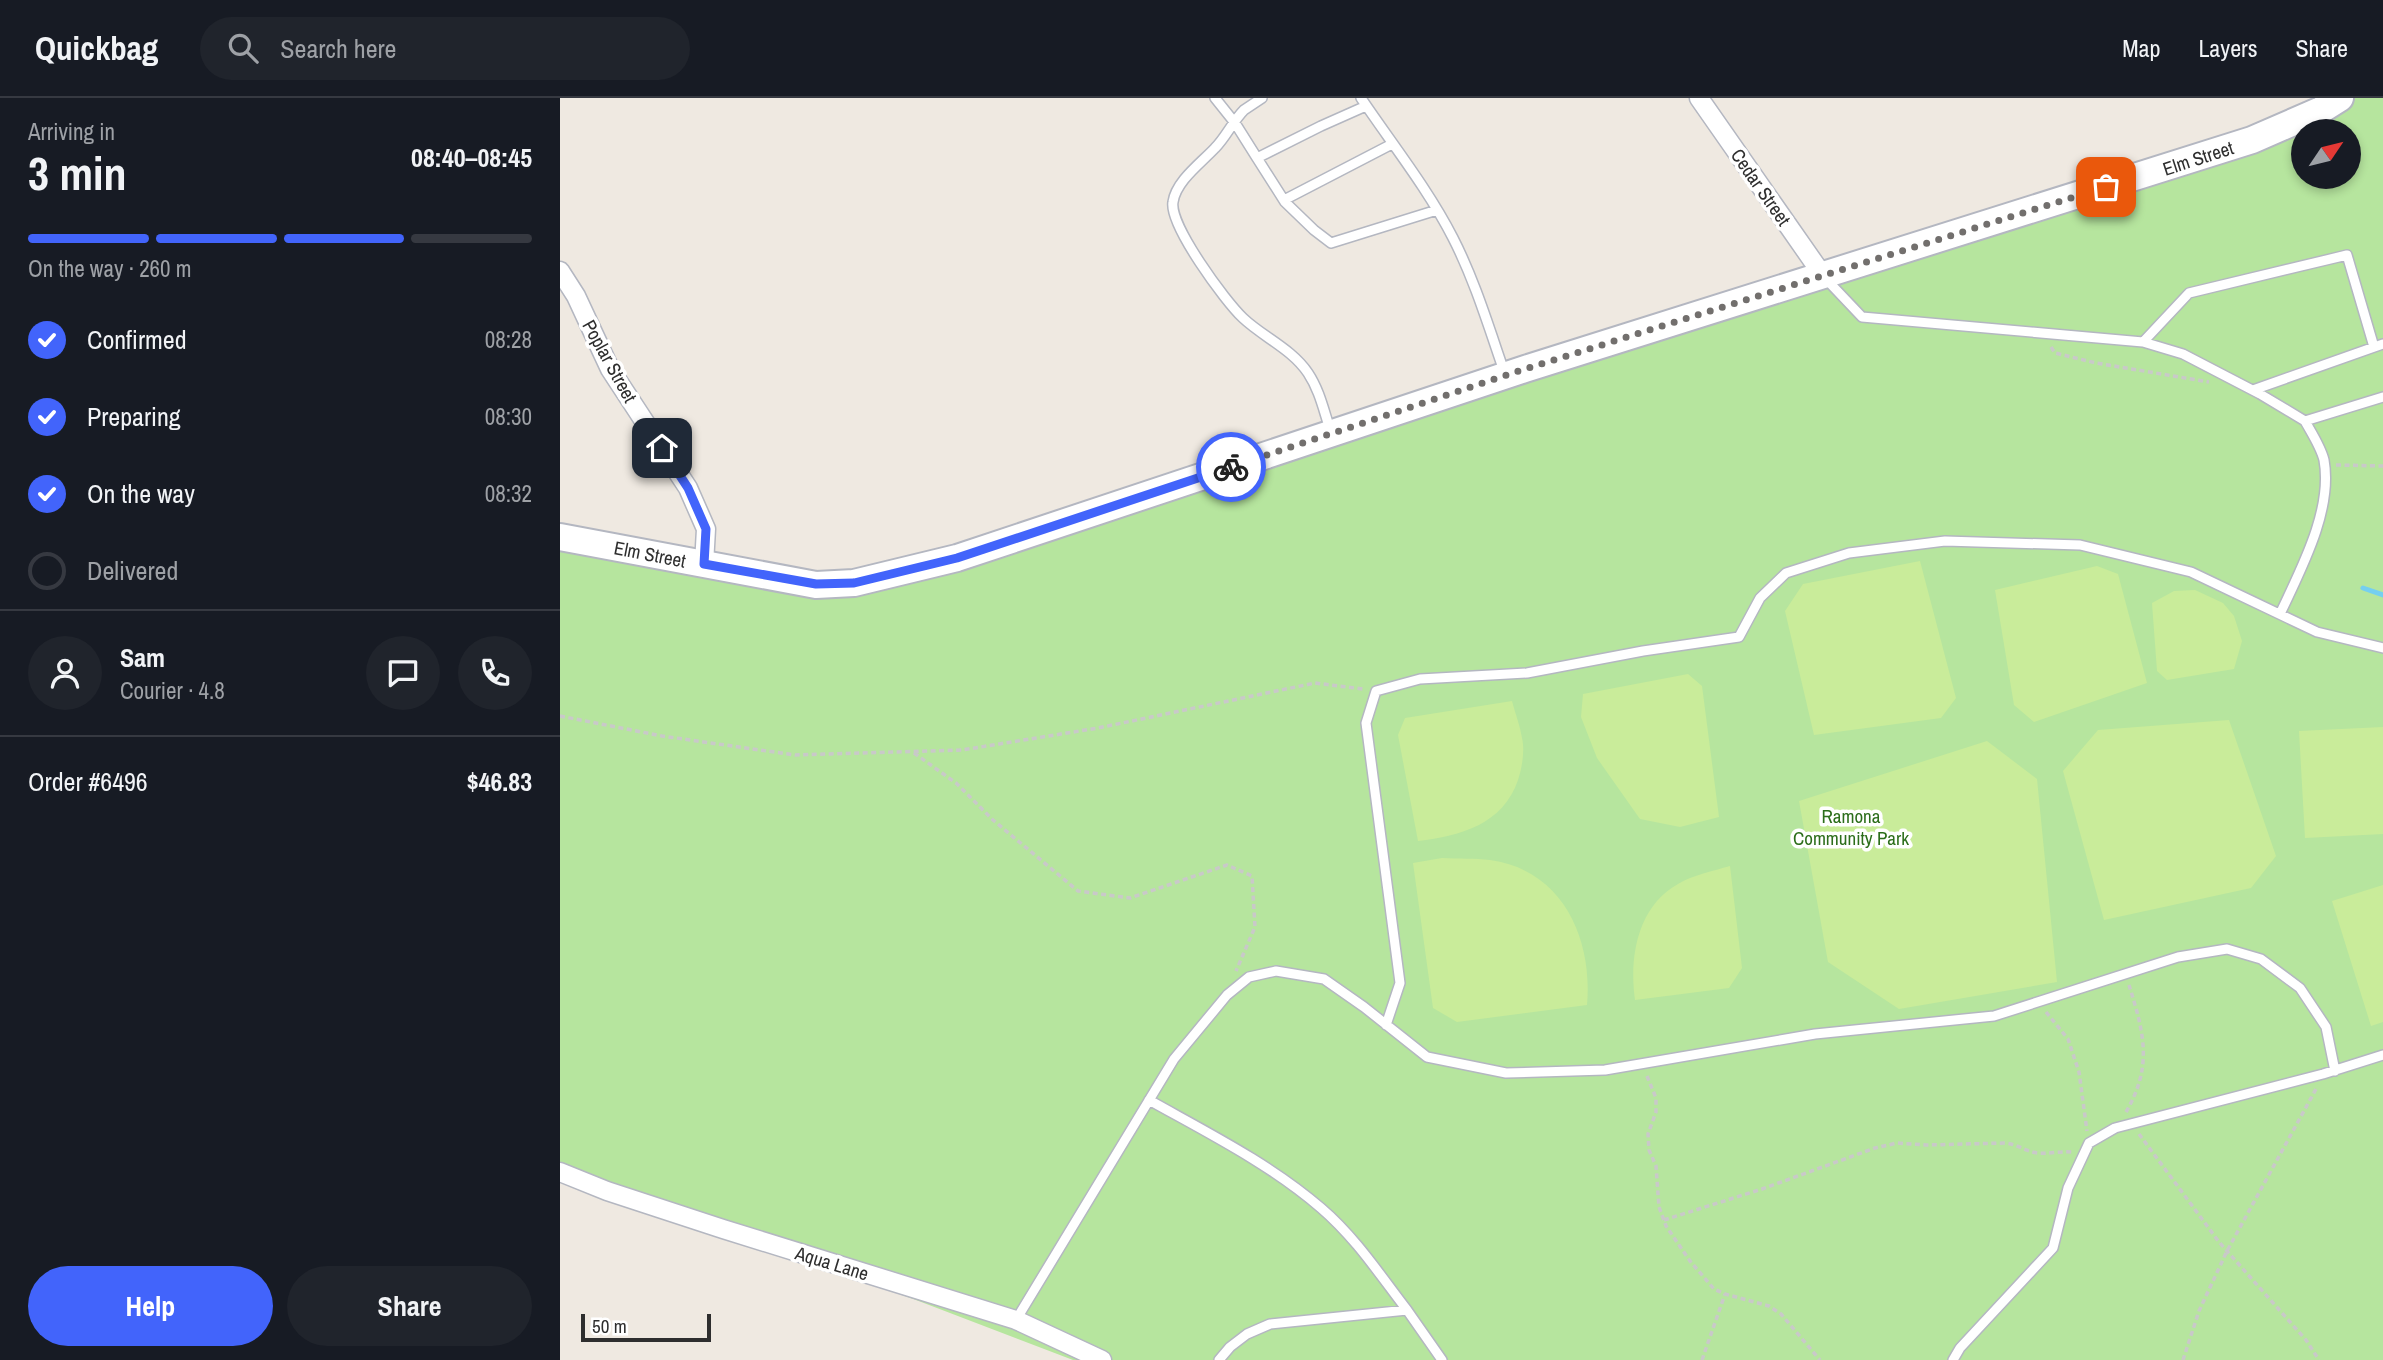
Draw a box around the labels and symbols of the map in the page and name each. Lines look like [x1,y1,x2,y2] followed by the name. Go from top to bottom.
[2291,119,2361,189] north arrow
[2159,134,2237,182] street label: Elm Street
[1725,143,1797,231] street label: Cedar Street
[2076,157,2136,217] pin
[577,315,644,408] street label: Poplar Street
[632,418,692,478] pin
[1196,432,1266,502] courier
[612,534,689,574] street label: Elm Street
[1793,803,1909,851] park label: Ramona Community Park
[791,1239,872,1286] street label: Aqua Lane
[581,1311,710,1343] scale bar

